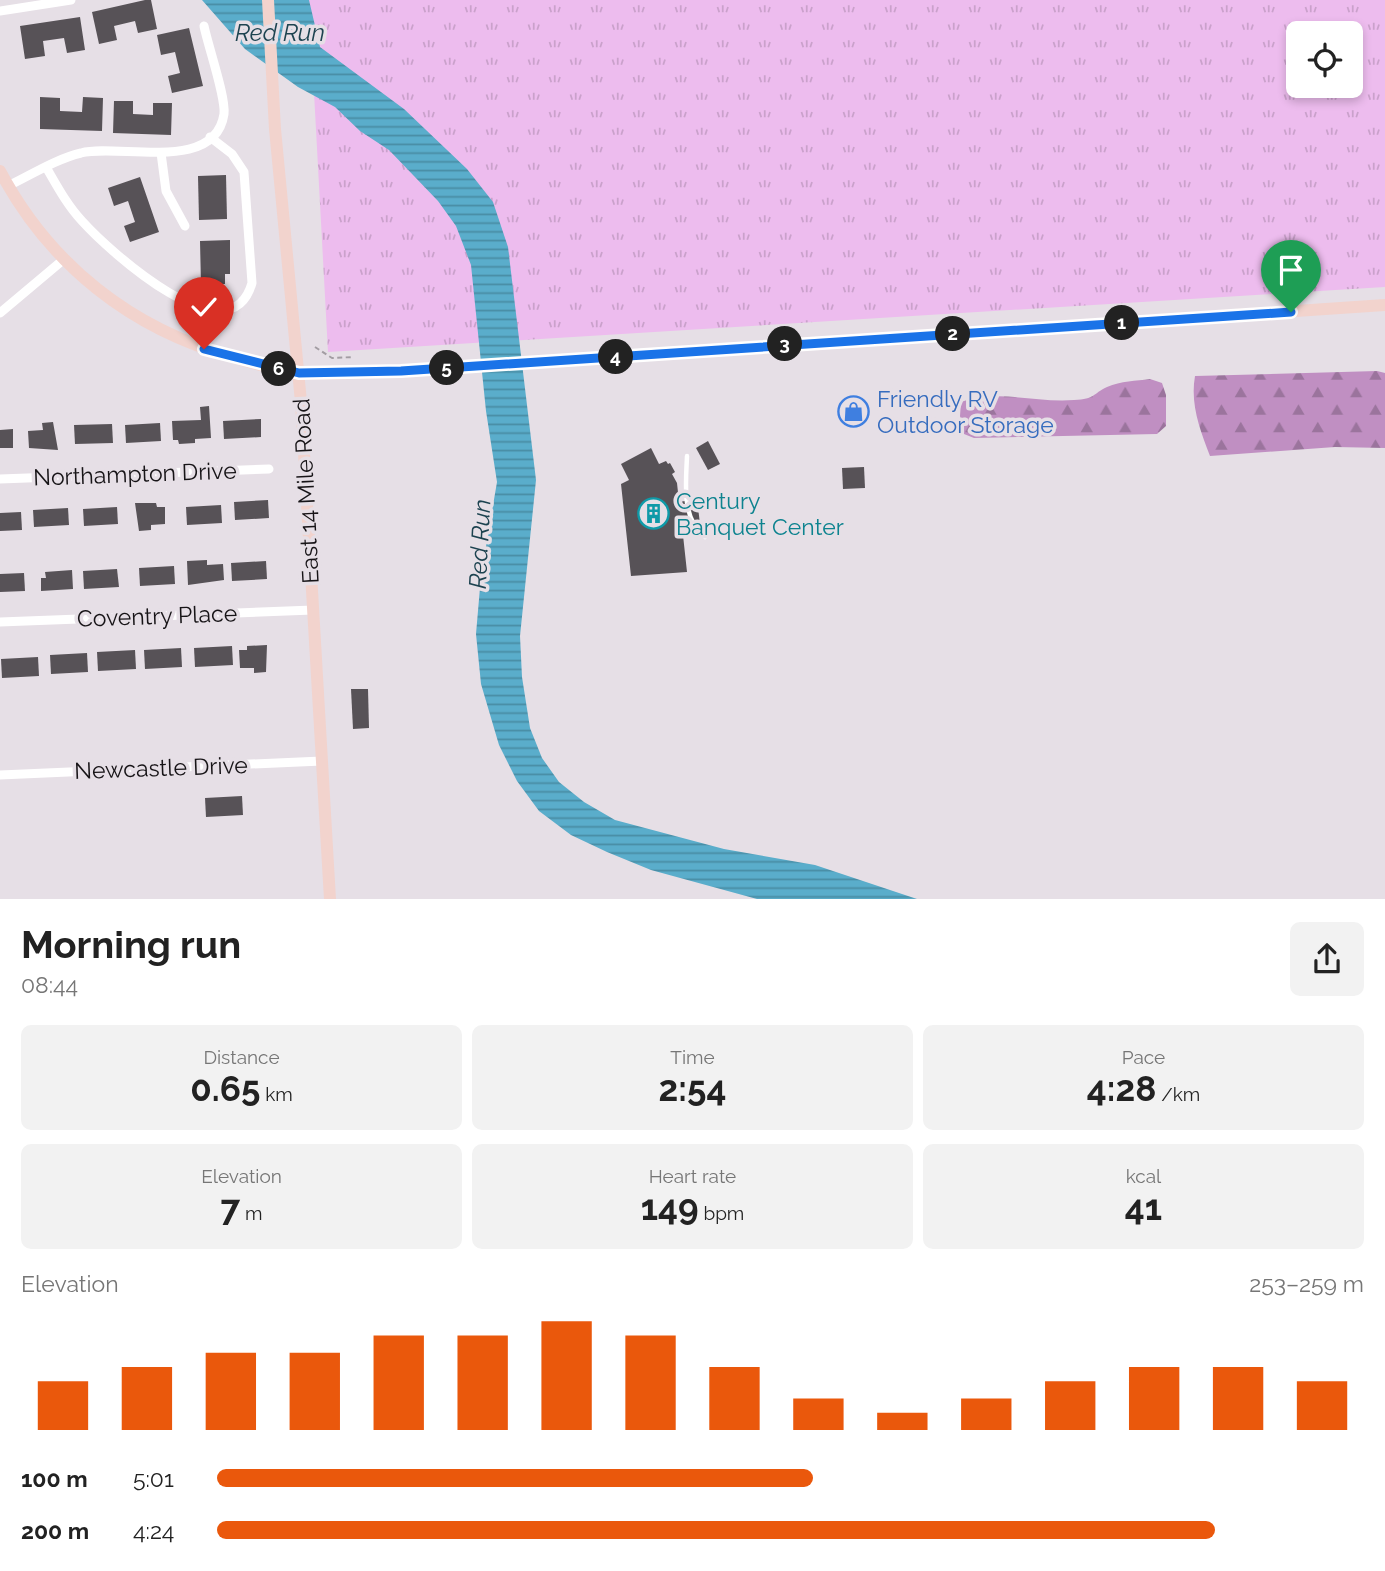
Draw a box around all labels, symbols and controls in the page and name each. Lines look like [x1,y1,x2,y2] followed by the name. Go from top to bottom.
[235,18,325,47] water label: Red Run
[1286,21,1363,98] map controls
[1286,21,1363,98] button: locate
[1261,240,1321,312] pin
[1272,251,1310,289] icon: arrive
[174,277,234,349] pin
[185,288,223,326] icon: check
[1104,306,1140,340] pin: 1
[1117,311,1126,333] text: 1
[936,316,970,352] pin: 2
[947,322,958,344] text: 2
[768,326,802,362] pin: 3
[779,332,790,354] text: 3
[598,340,634,374] pin: 4
[610,345,621,367] text: 4
[430,350,464,386] pin: 5
[262,352,296,386] pin: 6
[441,356,452,378] text: 5
[273,357,284,379] text: 6
[877,385,1054,438] place label: Friendly RV Outdoor Storage
[837,395,871,429] shop icon: Friendly RV Outdoor Storage
[287,398,324,584] street label: East 14 Mile Road
[33,456,237,491] street label: Northampton Drive
[676,487,844,540] place label: Century Banquet Center
[636,497,670,531] building icon: Century Banquet Center
[463,498,496,590] water label: Red Run
[76,599,238,632] street label: Coventry Place
[74,751,248,784] street label: Newcastle Drive
[21,922,241,967] text: Morning run
[1290,922,1364,996] button: share
[21,971,78,998] text: 08:44
[203,1046,280,1068] text: Distance
[670,1046,715,1068] text: Time
[1122,1046,1165,1068] text: Pace
[190,1068,260,1109] text: 0.65
[659,1068,726,1109] text: 2:54
[1087,1068,1156,1109] text: 4:28
[260,1083,293,1105] text: km
[1156,1083,1200,1105] text: /km
[201,1165,282,1187] text: Elevation
[649,1165,736,1187] text: Heart rate
[1126,1165,1161,1187] text: kcal
[221,1187,240,1228] text: 7
[641,1187,699,1228] text: 149
[1125,1187,1162,1228] text: 41
[240,1202,262,1224] text: m
[699,1202,744,1224] text: bpm
[21,1270,119,1297] text: Elevation
[1249,1270,1364,1297] text: 253–259 m
[21,1465,88,1492] text: 100 m
[133,1465,174,1492] text: 5:01
[21,1517,89,1544] text: 200 m
[133,1517,174,1544] text: 4:24

